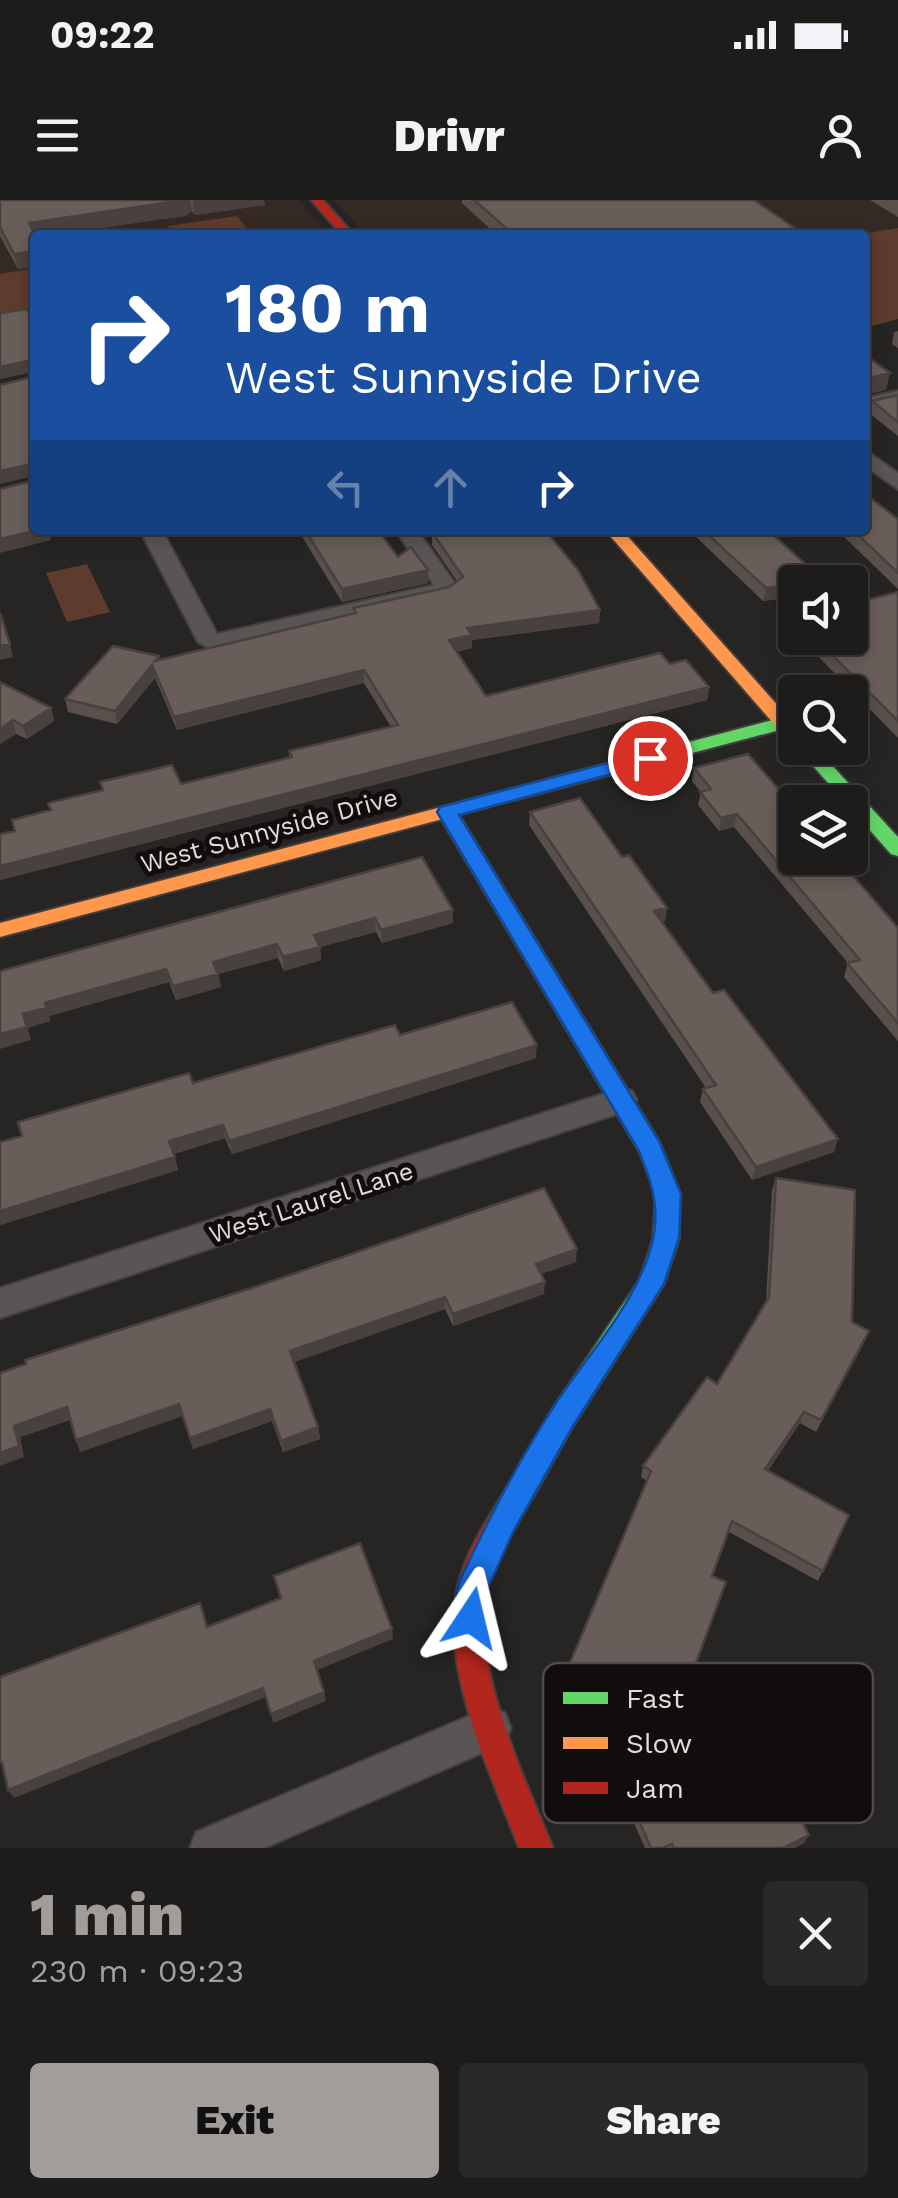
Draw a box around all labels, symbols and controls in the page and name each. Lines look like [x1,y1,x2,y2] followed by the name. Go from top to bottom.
[50,13,155,57] text: 09:22
[30,108,85,163] icon: menu
[813,108,868,163] icon: person
[394,109,504,162] text: Drivr
[225,267,430,349] text: 180 m
[60,270,190,400] icon: right
[225,351,702,404] text: West Sunnyside Drive
[318,460,373,515] icon: left
[423,460,478,515] icon: ahead
[528,460,583,515] icon: right
[778,565,868,875] map controls
[778,565,868,655] button: sound
[778,675,868,765] button: search
[608,716,693,801] pin
[623,731,678,786] icon: arrive
[137,782,401,879] street label: West Sunnyside Drive
[778,785,868,875] button: layers
[205,1156,417,1249] street label: West Laurel Lane
[419,1566,523,1670] position arrow
[543,1663,873,1823] legend
[626,1682,684,1715] text: Fast
[626,1727,692,1760] text: Slow
[626,1772,684,1805] text: Jam
[30,1879,184,1950] text: 1 min
[763,1881,868,1986] button: close
[30,1952,244,1990] text: 230 m · 09:23
[30,2063,439,2178] button: Exit
[459,2063,868,2178] button: Share

